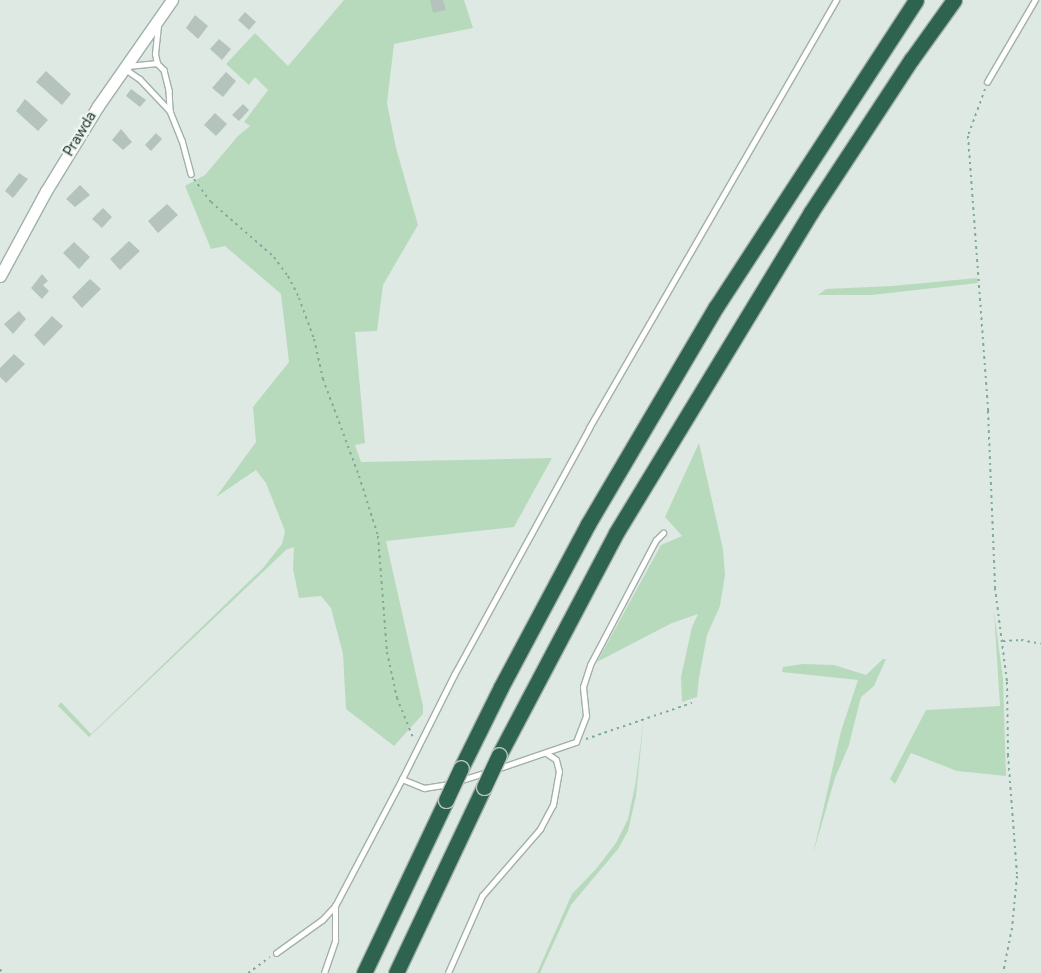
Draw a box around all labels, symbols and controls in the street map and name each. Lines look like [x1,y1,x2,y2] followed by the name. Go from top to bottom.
[60,108,100,160] street label: Prawda

